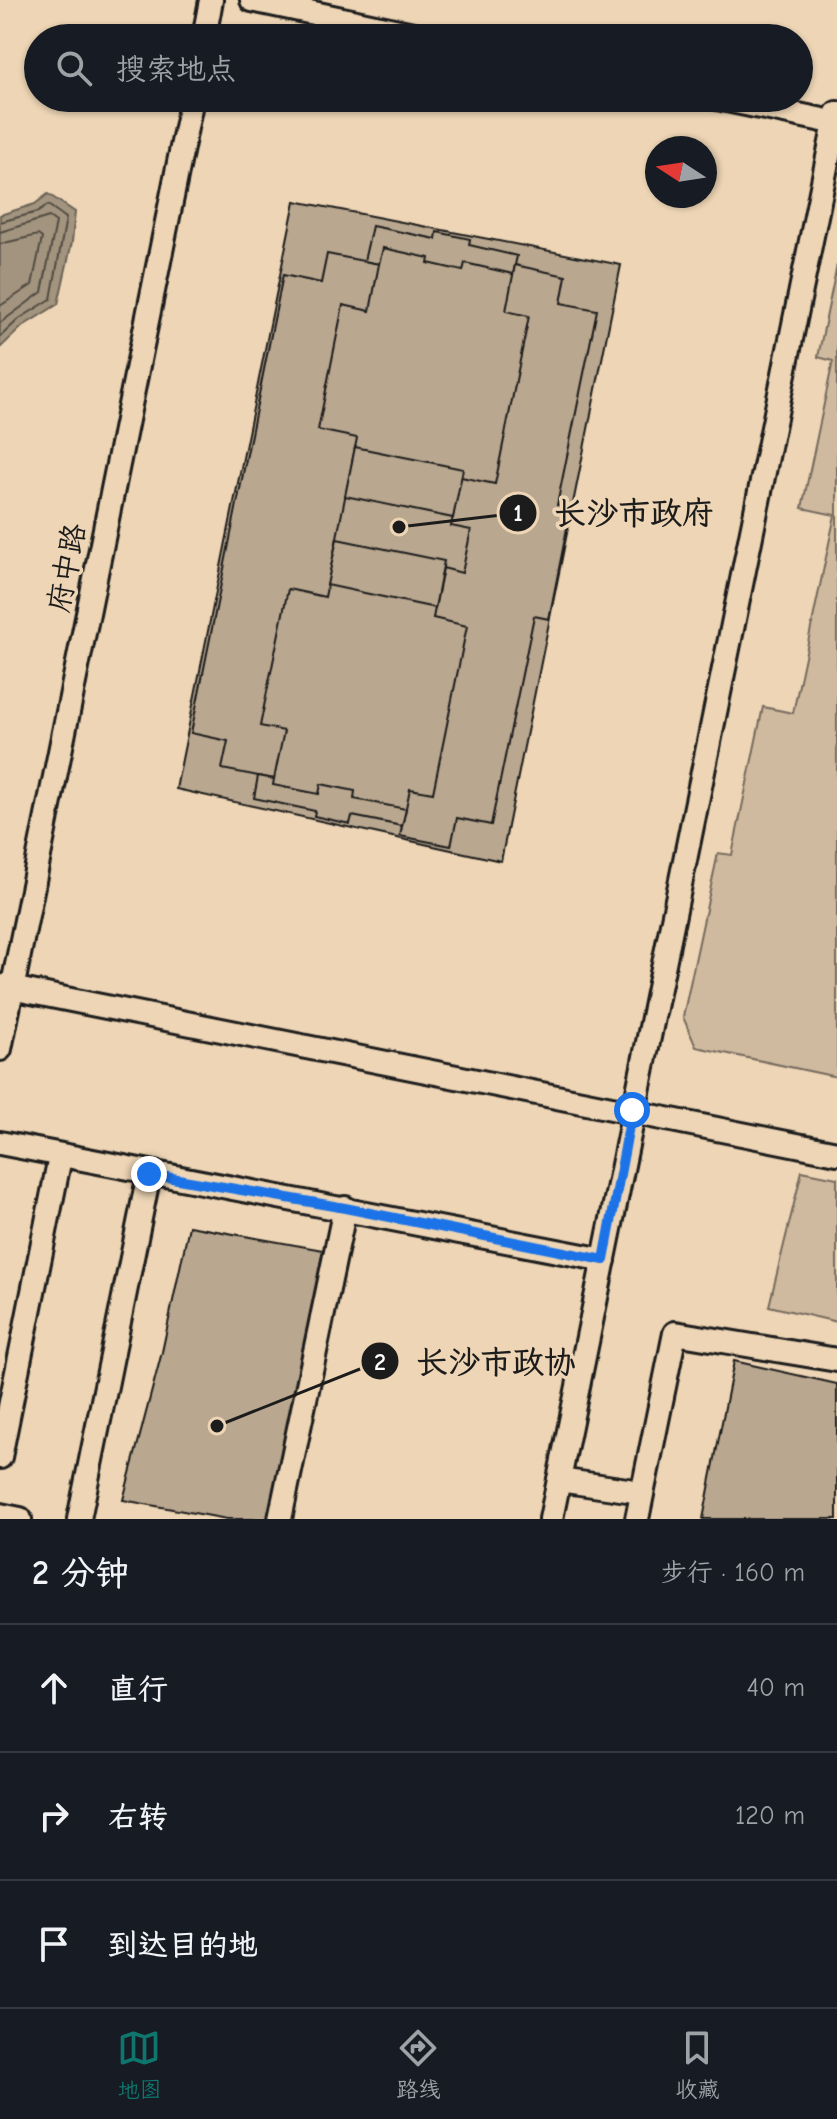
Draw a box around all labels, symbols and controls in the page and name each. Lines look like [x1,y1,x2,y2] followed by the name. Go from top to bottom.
[24,24,813,112] search box
[52,46,96,90] icon: search
[116,52,236,87] text: 搜索地点
[645,136,717,208] north arrow
[498,485,730,541] callout: 长沙市政府
[554,495,714,532] text: 长沙市政府
[513,499,523,527] text: 1
[41,520,93,616] street label: 府中路
[614,1092,650,1128] route start
[131,1156,167,1192] route end
[360,1333,592,1389] callout: 长沙市政协
[416,1344,576,1381] text: 长沙市政协
[374,1348,386,1376] text: 2
[32,1553,129,1593] text: 2 分钟
[661,1558,805,1588] text: 步行 · 160 m
[32,1666,76,1710] icon: ahead
[108,1672,168,1707] text: 直行
[746,1673,805,1703] text: 40 m
[32,1794,76,1838] icon: right
[108,1800,168,1835] text: 右转
[735,1801,805,1831] text: 120 m
[32,1922,76,1966] icon: arrive
[108,1928,258,1963] text: 到达目的地
[117,2026,162,2103] tab: 地图
[396,2026,441,2103] tab: 路线
[675,2026,720,2103] tab: 收藏

